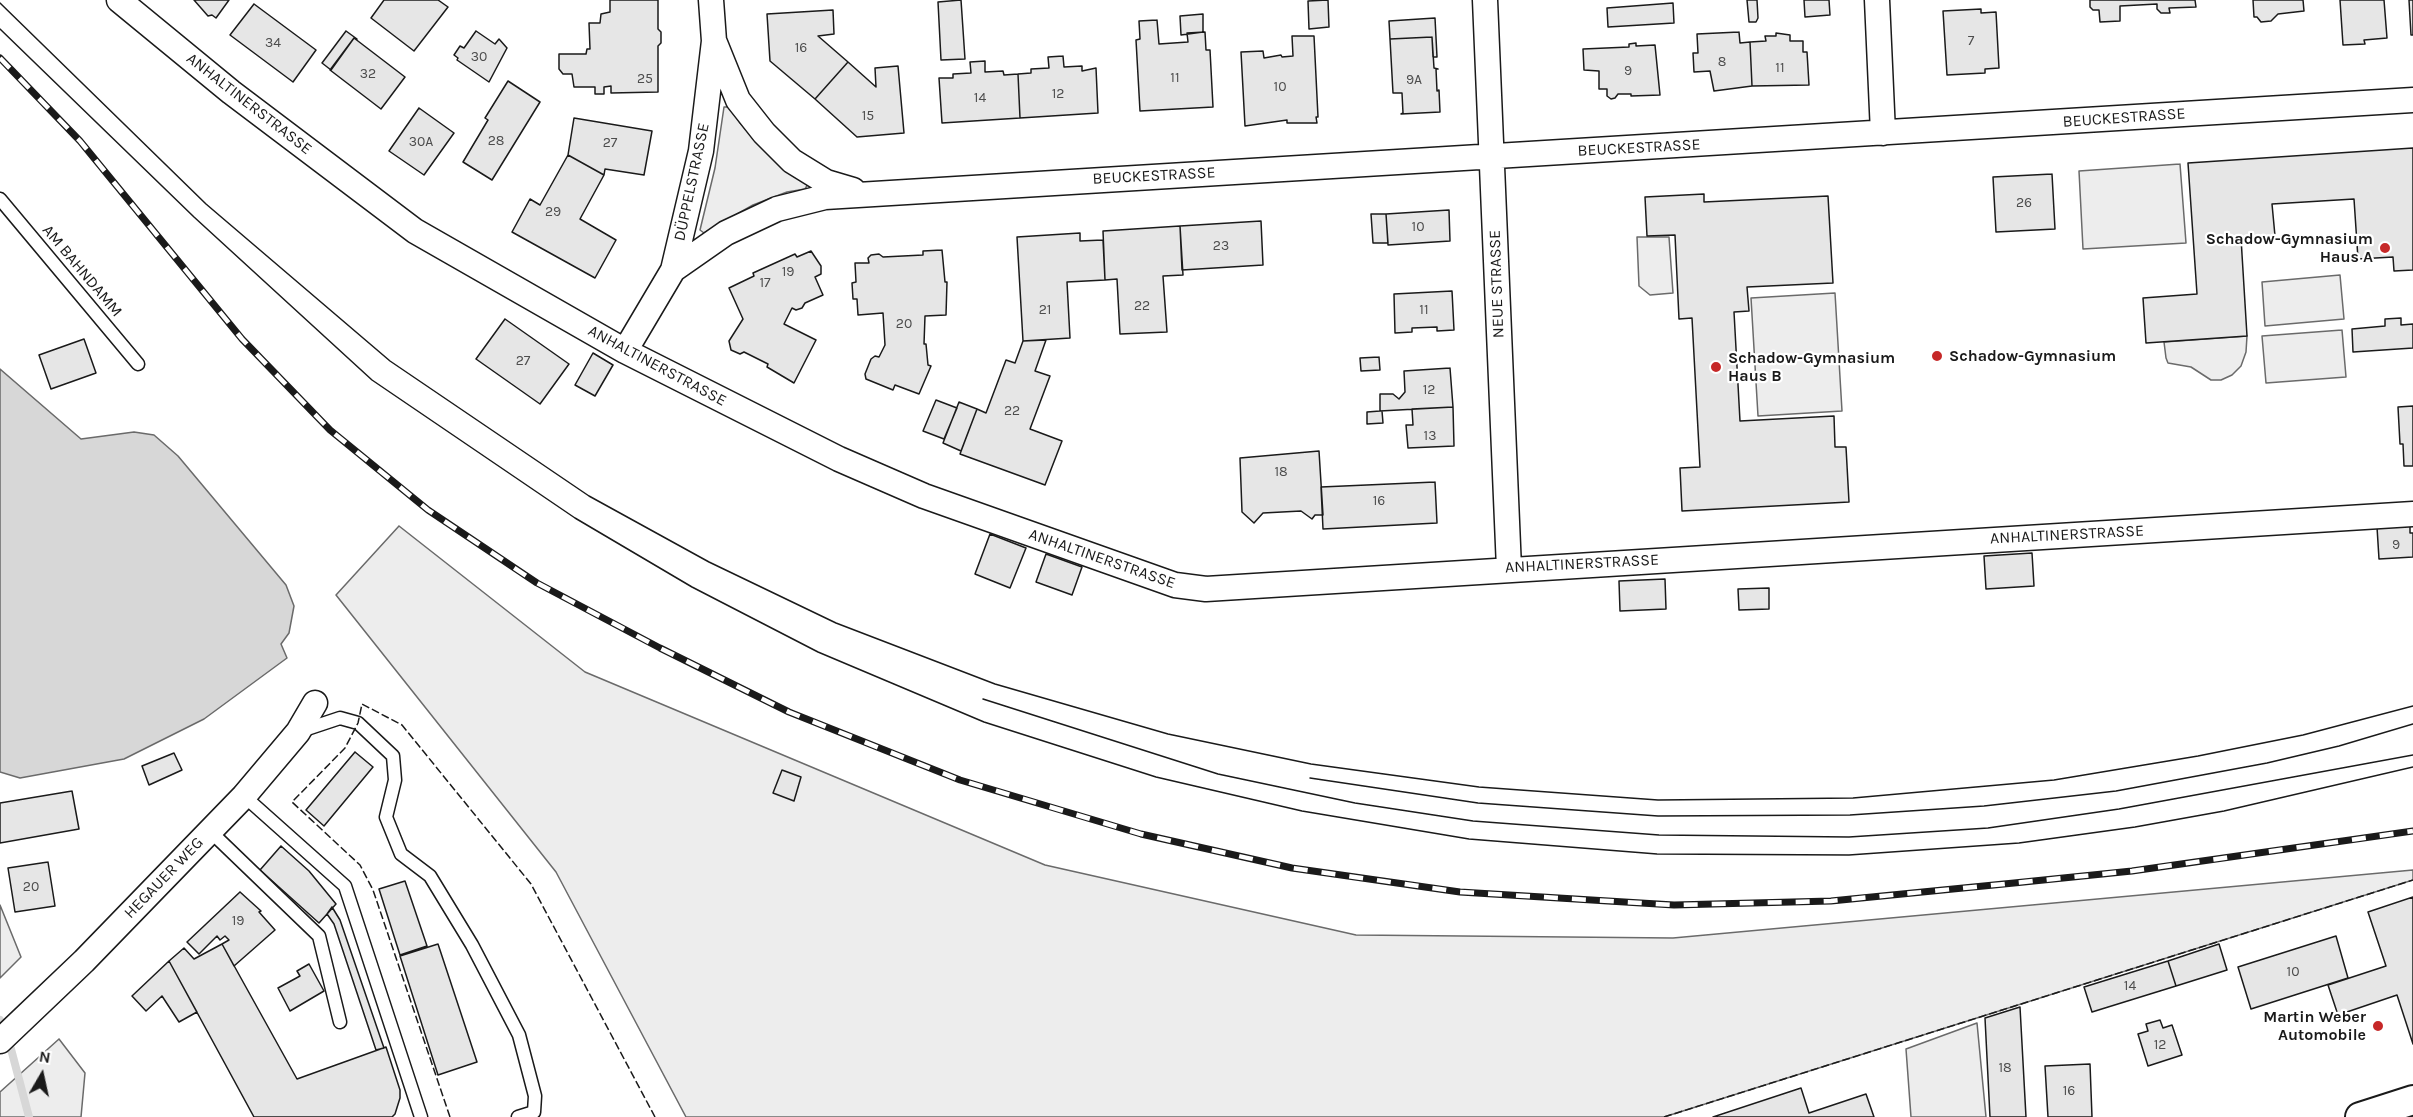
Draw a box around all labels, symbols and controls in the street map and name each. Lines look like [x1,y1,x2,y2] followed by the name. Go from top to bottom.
[1968,33,1974,49] house number: 7
[265,35,281,51] house number: 34
[795,40,807,56] house number: 16
[182,49,316,159] street label: ANHALTINERSTRASSE
[471,49,487,65] house number: 30
[1718,54,1726,70] house number: 8
[1775,60,1785,76] house number: 11
[1624,63,1632,79] house number: 9
[360,66,376,82] house number: 32
[1170,70,1180,86] house number: 11
[637,71,653,87] house number: 25
[1406,72,1422,88] house number: 9A
[1274,79,1286,95] house number: 10
[1052,86,1064,102] house number: 12
[974,90,986,106] house number: 14
[2062,104,2186,132] street label: BEUCKESTRASSE
[862,108,874,124] house number: 15
[670,121,714,243] street label: DÜPPELSTRASSE
[488,133,504,149] house number: 28
[409,134,433,150] house number: 30A
[603,135,617,151] house number: 27
[1577,135,1701,161] street label: BEUCKESTRASSE
[1092,163,1216,189] street label: BEUCKESTRASSE
[2016,195,2032,211] house number: 26
[545,204,561,220] house number: 29
[1412,219,1424,235] house number: 10
[38,221,126,321] street label: AM BAHNDAMM
[2206,229,2373,267] place label: Schadow-Gymnasium Haus A
[1486,230,1508,338] street label: NEUE STRASSE
[1213,238,1229,254] house number: 23
[2378,241,2392,255] marker: Schadow-Gymnasium Haus A
[782,264,794,280] house number: 19
[759,275,771,291] house number: 17
[1134,298,1150,314] house number: 22
[1039,302,1051,318] house number: 21
[1419,302,1429,318] house number: 11
[896,316,912,332] house number: 20
[585,321,729,411] street label: ANHALTINERSTRASSE
[1949,346,2116,366] place label: Schadow-Gymnasium
[1728,348,1895,386] place label: Schadow-Gymnasium Haus B
[1930,349,1944,363] marker: Schadow-Gymnasium
[516,353,530,369] house number: 27
[1709,360,1723,374] marker: Schadow-Gymnasium Haus B
[1423,382,1435,398] house number: 12
[1004,403,1020,419] house number: 22
[1424,428,1436,444] house number: 13
[1274,464,1288,480] house number: 18
[1373,493,1385,509] house number: 16
[1990,521,2144,549] street label: ANHALTINERSTRASSE
[1026,525,1178,593] street label: ANHALTINERSTRASSE
[2392,537,2400,553] house number: 9
[1505,550,1659,578] street label: ANHALTINERSTRASSE
[120,833,208,923] street label: HEGAUER WEG
[23,879,39,895] house number: 20
[232,913,244,929] house number: 19
[2287,964,2299,980] house number: 10
[2124,978,2136,994] house number: 14
[2263,1007,2366,1045] place label: Martin Weber Automobile
[2371,1019,2385,1033] marker: Martin Weber Automobile
[2154,1037,2166,1053] house number: 12
[12,1045,72,1105] north arrow
[38,1046,52,1067] text: N
[1998,1060,2012,1076] house number: 18
[2063,1083,2075,1099] house number: 16

